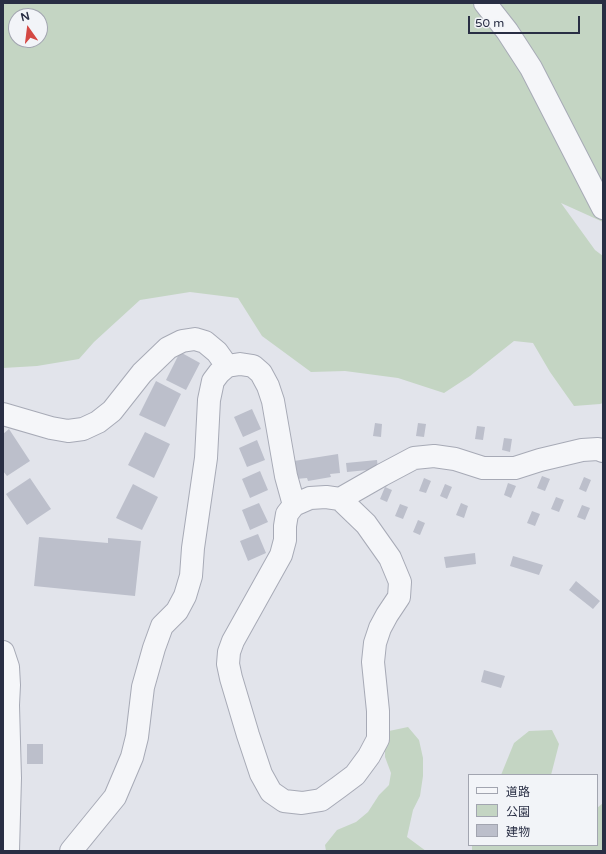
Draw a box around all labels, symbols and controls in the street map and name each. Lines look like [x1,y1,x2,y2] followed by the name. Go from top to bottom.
[8,8,48,48] north arrow
[470,8,582,34] scale bar
[19,9,31,24] text: N
[475,16,504,30] text: 50 m
[468,774,598,846] legend
[506,785,530,799] text: 道路
[506,805,530,819] text: 公園
[506,825,530,839] text: 建物

